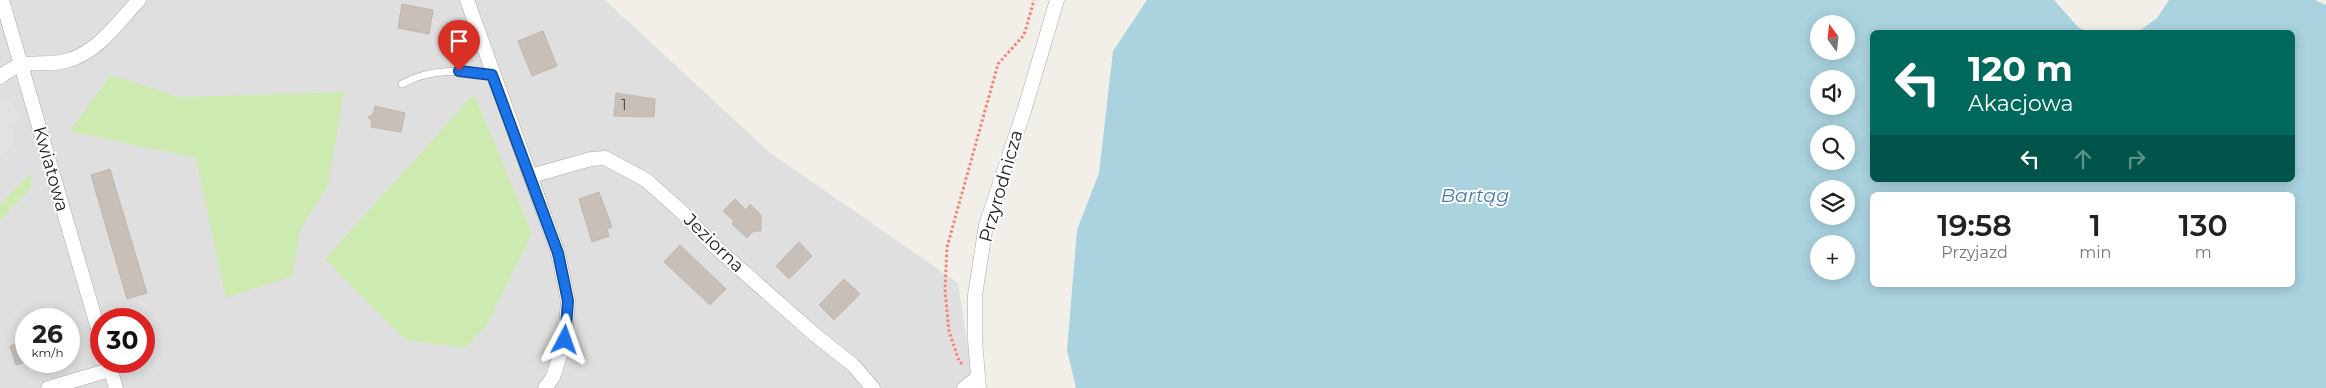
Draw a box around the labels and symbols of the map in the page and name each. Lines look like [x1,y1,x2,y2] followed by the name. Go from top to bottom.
[1810,15,1855,60] north arrow
[438,20,480,71] pin
[621,95,627,114] house number: 1
[28,124,74,214] street label: Kwiatowa
[974,127,1028,245] street label: Przyrodnicza
[1441,184,1509,207] water label: Bartąg
[679,208,749,277] street label: Jeziorna
[90,308,155,373] speed limit sign: 30
[538,313,590,365] position arrow

